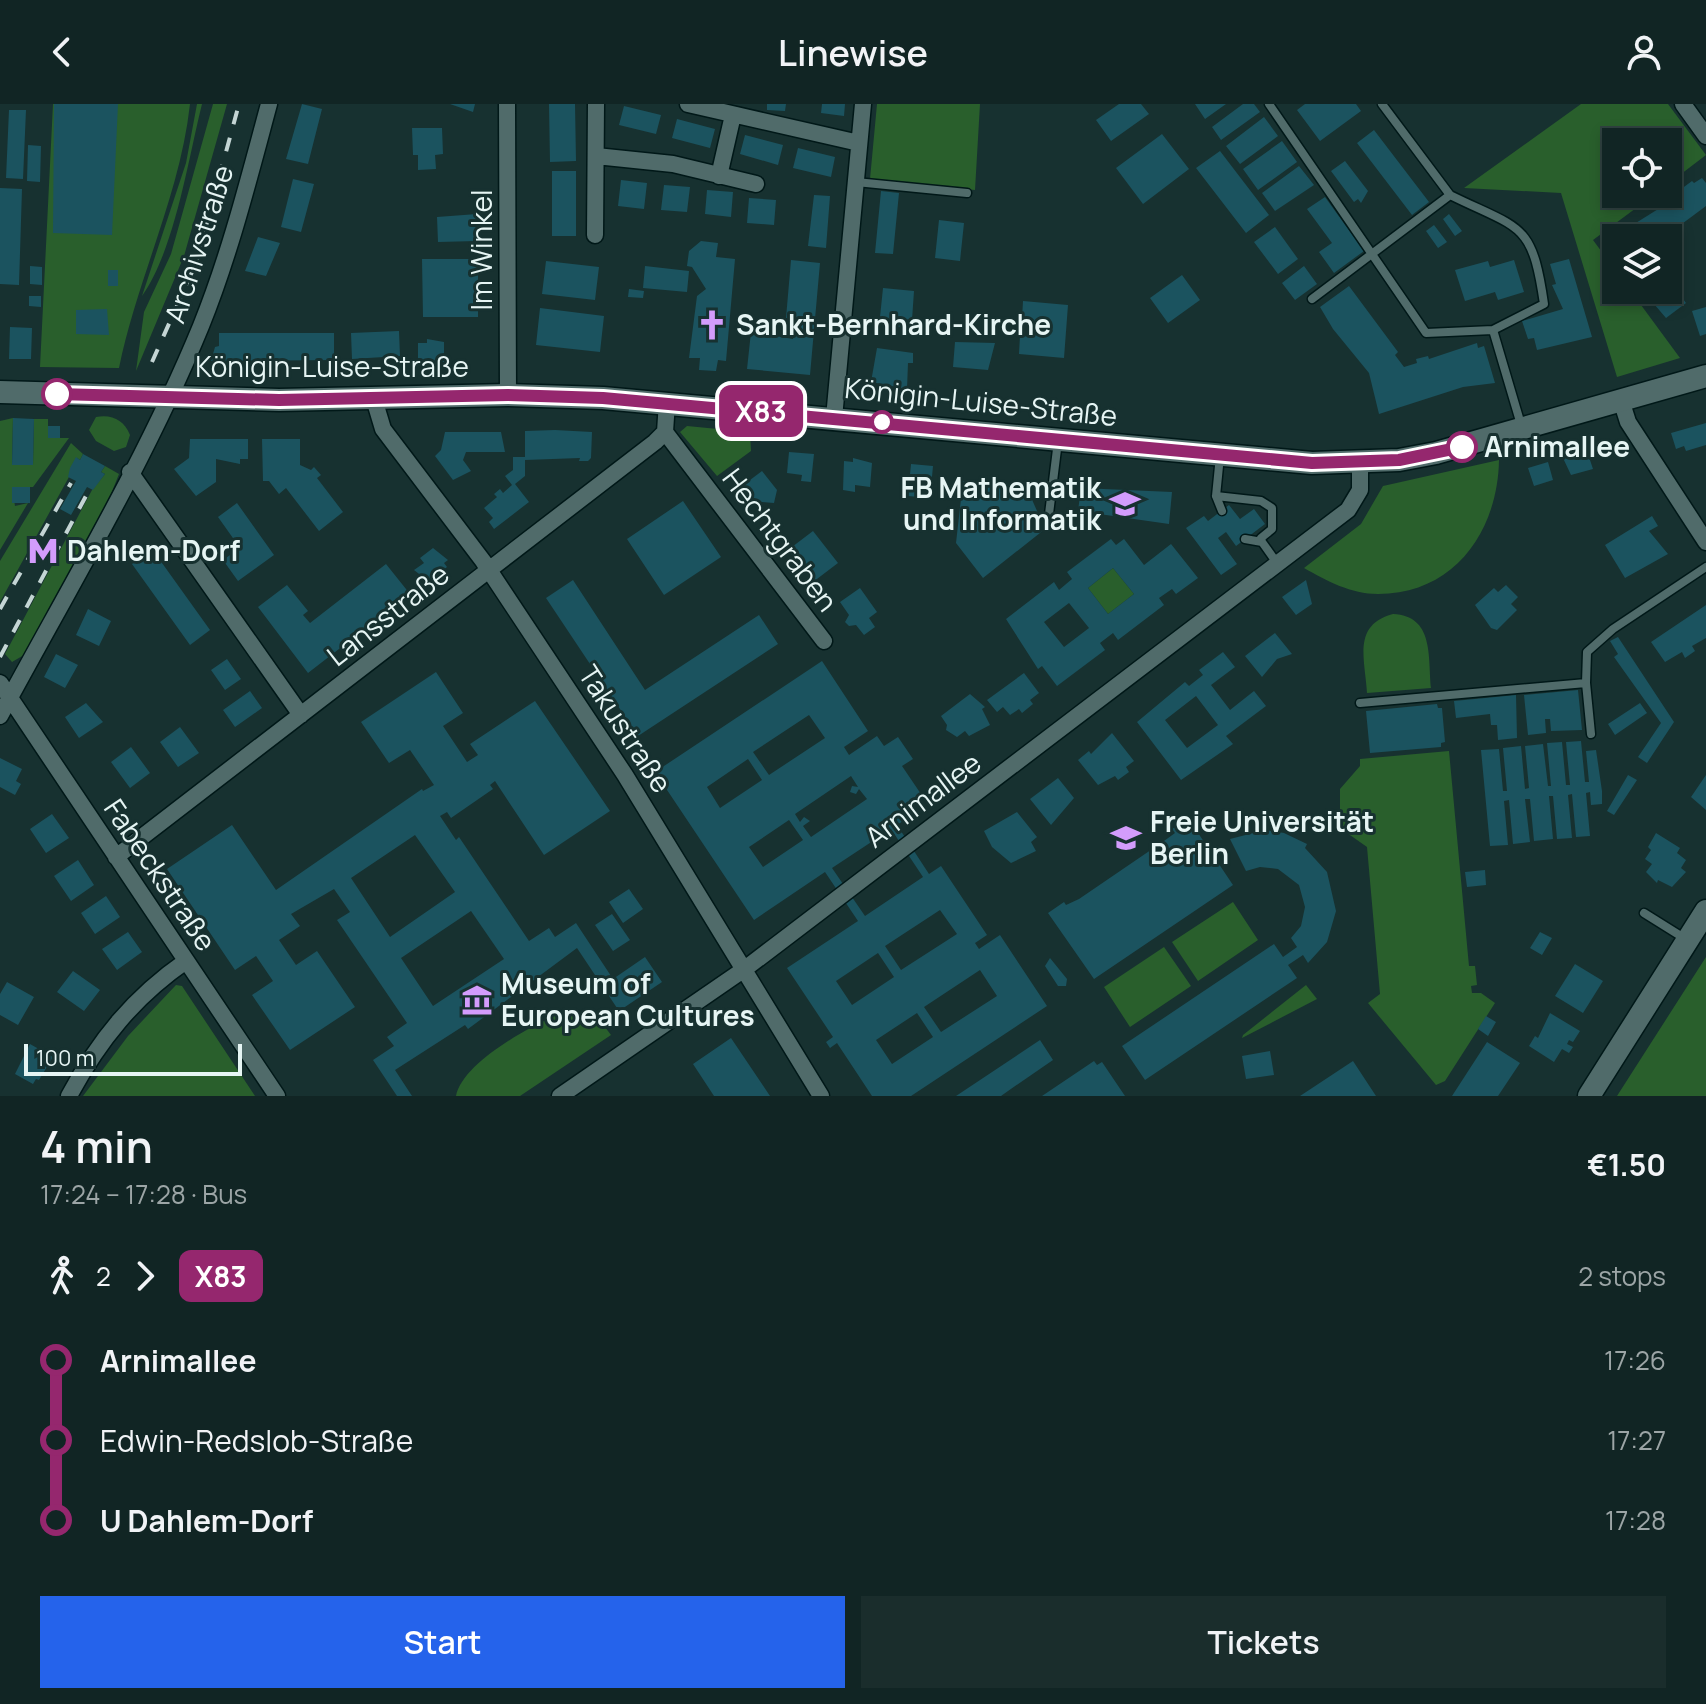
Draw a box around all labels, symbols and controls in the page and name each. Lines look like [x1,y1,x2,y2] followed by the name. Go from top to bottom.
[778,28,928,77] text: Linewise
[40,30,84,74] icon: back
[1622,30,1666,74] icon: person
[1602,128,1682,304] map controls
[1602,128,1682,208] button: locate
[155,160,241,328] street label: Archivstraße
[462,189,500,311] street label: Im Winkel
[1602,224,1682,304] button: layers
[736,305,1051,343] place label: Sankt-Bernhard-Kirche
[695,308,729,342] church icon: Sankt-Bernhard-Kirche
[195,347,469,385] street label: Königin-Luise-Straße
[843,368,1119,434] street label: Königin-Luise-Straße
[42,379,72,409] unlabelled marker
[715,385,807,437] line badge: X83
[735,392,787,430] text: X83
[871,411,893,433] unlabelled marker
[1484,427,1630,465] place label: Arnimallee
[1447,432,1477,462] marker: Arnimallee
[715,460,847,619] street label: Hechtgraben
[901,468,1102,538] place label: FB Mathematik und Informatik
[1108,487,1142,521] school or university icon: FB Mathematik und Informatik
[67,531,241,569] place label: Dahlem-Dorf
[26,534,60,568] metro station icon: Dahlem-Dorf
[318,555,456,674] street label: Lansstraße
[570,657,681,800] street label: Takustraße
[857,743,988,855] street label: Arnimallee
[96,791,226,958] street label: Fabeckstraße
[1150,802,1374,872] place label: Freie Universität Berlin
[1109,821,1143,855] school or university icon: Freie Universität Berlin
[501,964,755,1034] place label: Museum of European Cultures
[460,983,494,1017] museum icon: Museum of European Cultures
[24,1040,242,1076] scale bar
[36,1043,94,1073] text: 100 m
[40,1116,153,1176] text: 4 min
[1587,1144,1666,1185] text: €1.50
[40,1176,247,1212] text: 17:24 – 17:28 · Bus
[40,1254,84,1298] icon: walk
[123,1254,167,1298] icon: forward
[195,1257,247,1295] text: X83
[96,1258,111,1294] text: 2
[1578,1258,1666,1294] text: 2 stops
[100,1340,256,1381] text: Arnimallee
[1604,1342,1666,1378] text: 17:26
[100,1420,413,1461] text: Edwin-Redslob-Straße
[1607,1422,1666,1458] text: 17:27
[100,1500,313,1541] text: U Dahlem-Dorf
[1605,1502,1666,1538] text: 17:28
[40,1596,845,1688] button: Start
[861,1596,1666,1688] button: Tickets

